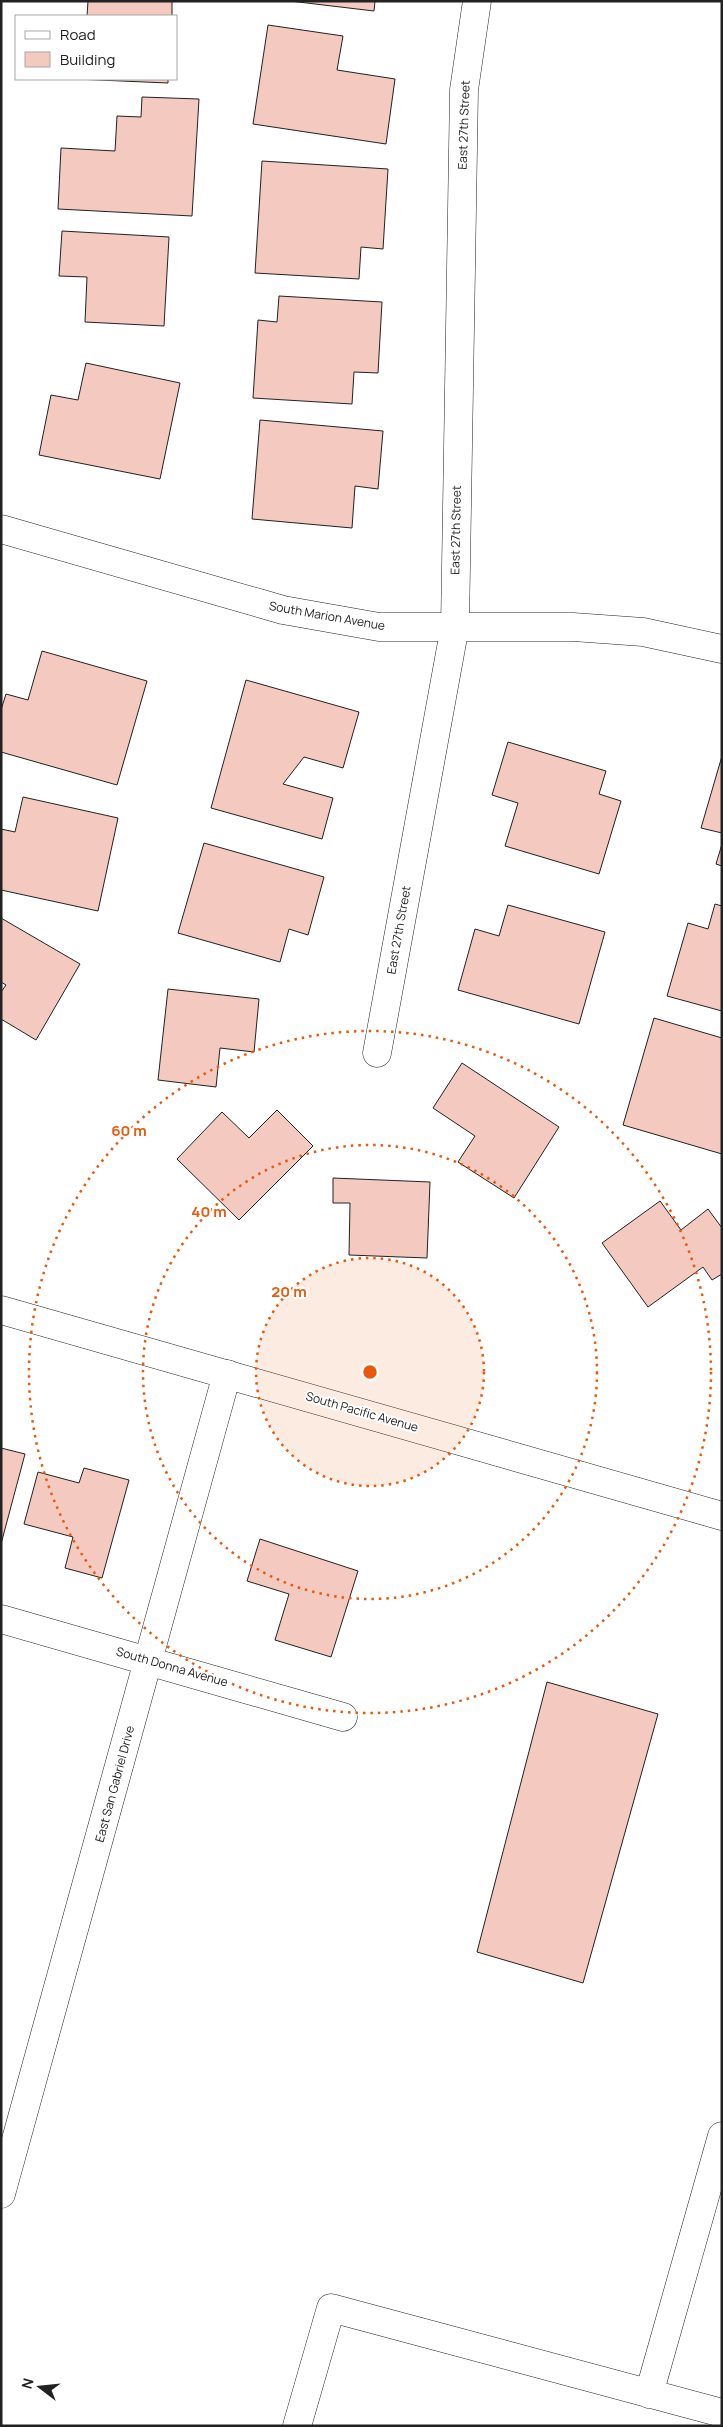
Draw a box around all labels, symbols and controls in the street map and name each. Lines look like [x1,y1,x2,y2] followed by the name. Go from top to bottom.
[15,15,178,80] legend
[60,24,96,45] text: Road
[60,49,115,70] text: Building
[453,80,474,170] street label: East 27th Street
[446,485,465,575] street label: East 27th Street
[268,597,386,634] street label: South Marion Avenue
[382,884,415,975] street label: East 27th Street
[111,1120,147,1141] text: 60 m
[191,1201,227,1222] text: 40 m
[271,1281,307,1302] text: 20 m
[361,1363,379,1381] centre of rings
[304,1387,420,1436] street label: South Pacific Avenue
[114,1642,230,1691] street label: South Donna Avenue
[91,1724,138,1844] street label: East San Gabriel Drive
[15,2362,65,2412] north arrow
[17,2376,38,2391] text: N

